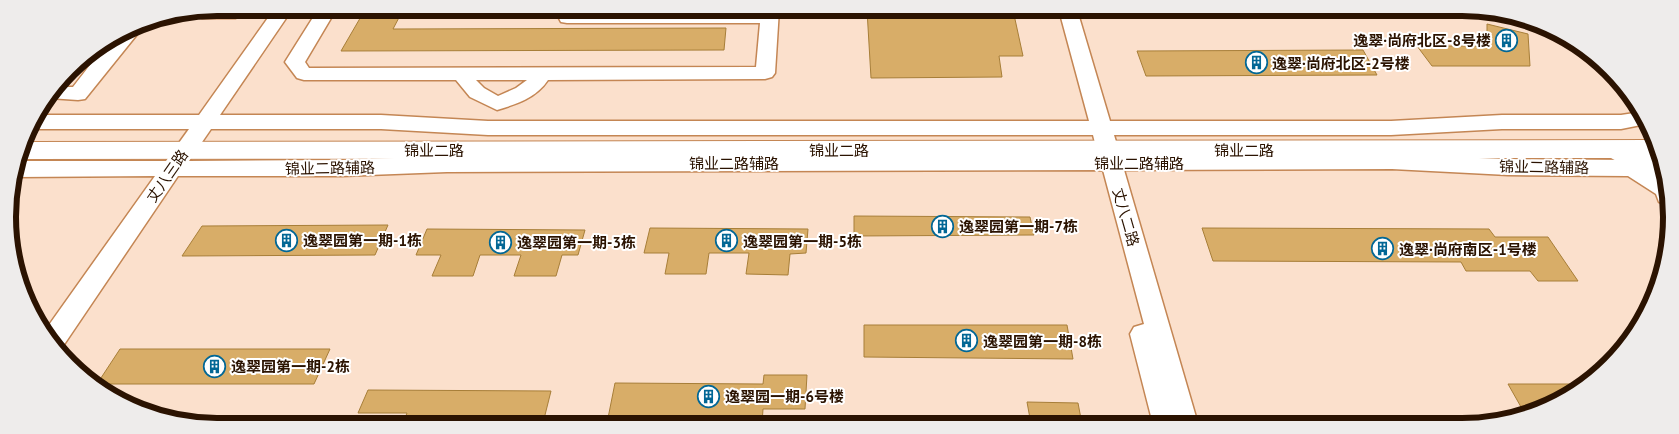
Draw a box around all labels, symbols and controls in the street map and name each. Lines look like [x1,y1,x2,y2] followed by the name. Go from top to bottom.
[1495,28,1519,52] building icon: 逸翠·尚府北区-8号楼
[1353,31,1491,50] place label: 逸翠·尚府北区-8号楼
[1244,51,1268,75] building icon: 逸翠·尚府北区-2号楼
[1272,54,1410,73] place label: 逸翠·尚府北区-2号楼
[404,141,464,160] street label: 锦业二路
[809,141,869,160] street label: 锦业二路
[1214,141,1274,160] street label: 锦业二路
[142,146,192,206] street label: 丈八三路
[689,154,779,173] street label: 锦业二路辅路
[1094,154,1184,173] street label: 锦业二路辅路
[1499,157,1589,177] street label: 锦业二路辅路
[285,158,375,178] street label: 锦业二路辅路
[1109,186,1143,248] street label: 丈八二路
[931,214,955,238] building icon: 逸翠园第一期-7栋
[959,217,1078,236] place label: 逸翠园第一期-7栋
[275,228,299,252] building icon: 逸翠园第一期-1栋
[715,229,739,253] building icon: 逸翠园第一期-5栋
[489,230,513,254] building icon: 逸翠园第一期-3栋
[303,231,422,250] place label: 逸翠园第一期-1栋
[743,232,862,251] place label: 逸翠园第一期-5栋
[517,233,636,252] place label: 逸翠园第一期-3栋
[1371,237,1395,261] building icon: 逸翠·尚府南区-1号楼
[1399,240,1537,259] place label: 逸翠·尚府南区-1号楼
[955,329,979,353] building icon: 逸翠园第一期-8栋
[983,332,1102,351] place label: 逸翠园第一期-8栋
[203,354,227,378] building icon: 逸翠园第一期-2栋
[231,357,350,376] place label: 逸翠园第一期-2栋
[697,384,721,408] building icon: 逸翠园一期-6号楼
[725,387,844,406] place label: 逸翠园一期-6号楼

